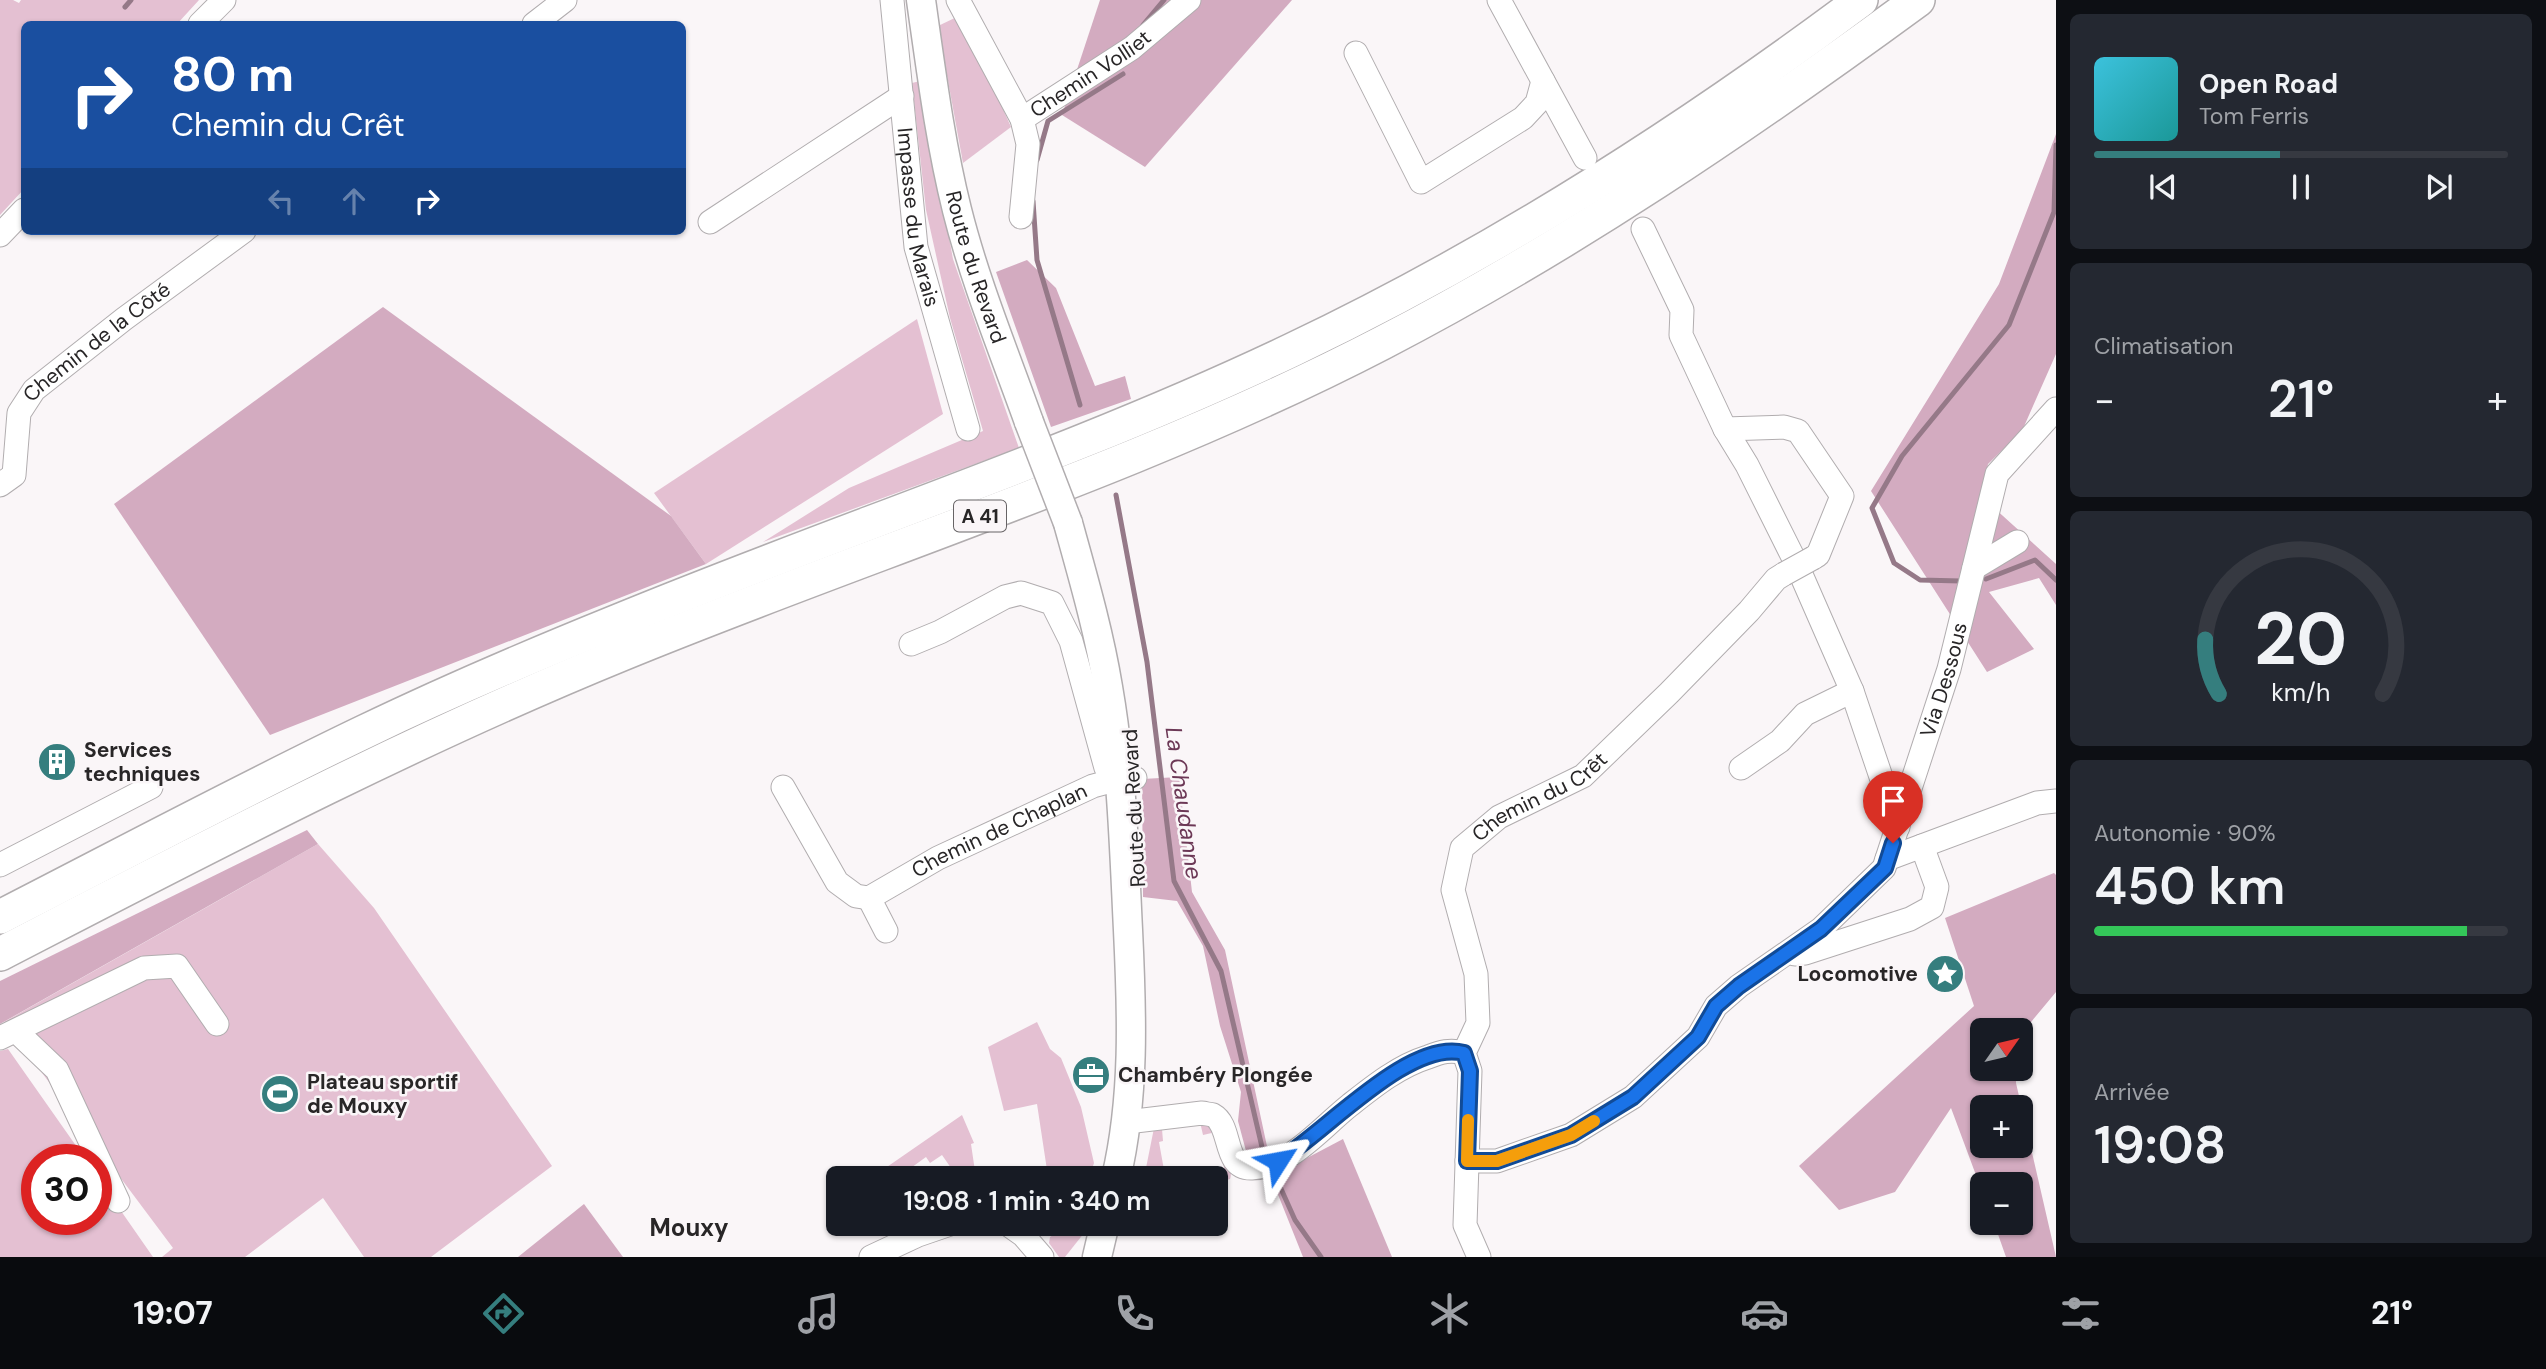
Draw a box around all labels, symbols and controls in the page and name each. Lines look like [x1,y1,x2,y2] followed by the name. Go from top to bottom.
[1025,24,1157,124] street label: Chemin Volliet
[171,42,294,106] text: 80 m
[56,49,147,140] icon: right
[2199,67,2338,101] text: Open Road
[2199,101,2309,131] text: Tom Ferris
[171,104,405,146] text: Chemin du Crêt
[890,126,946,310] street label: Impasse du Marais
[2144,168,2182,206] icon: previous
[2282,168,2320,206] icon: pause
[2420,168,2458,206] icon: next
[262,182,300,220] icon: left
[335,182,373,220] icon: ahead
[408,182,446,220] icon: right
[939,188,1013,347] street label: Route du Revard
[16,275,176,407] street label: Chemin de la Côté
[2094,331,2233,361] text: Climatisation
[2268,365,2334,433] text: 21°
[2094,375,2115,425] text: −
[2487,375,2508,425] text: +
[954,500,1006,531] road number: A 41
[2255,593,2347,688] text: 20
[1914,620,1974,741] street label: Via Dessous
[2271,676,2331,709] text: km/h
[1158,725,1210,881] water label: La Chaudanne
[1116,728,1152,888] street label: Route du Revard
[84,736,200,788] place label: Services techniques
[36,741,78,783] building icon: Services techniques
[1466,746,1613,848] street label: Chemin du Crêt
[1863,771,1923,843] pin
[906,777,1092,884] street label: Chemin de Chaplan
[1874,782,1912,820] icon: arrive
[2094,818,2276,848] text: Autonomie · 90%
[2094,852,2285,920] text: 450 km
[1924,953,1966,995] place icon: Locomotive
[1797,960,1918,988] place label: Locomotive
[1970,1018,2034,1082] north arrow
[1970,1018,2033,1235] map controls
[1070,1054,1112,1096] office icon: Chambéry Plongée
[1118,1061,1313,1089] place label: Chambéry Plongée
[307,1068,458,1120] place label: Plateau sportif de Mouxy
[259,1073,301,1115] sports icon: Plateau sportif de Mouxy
[2094,1077,2170,1107] text: Arrivée
[1970,1095,2033,1158] button: +
[2094,1111,2226,1179] text: 19:08
[1241,1124,1315,1198] position arrow
[21,1144,112,1235] speed limit sign: 30
[1970,1172,2033,1235] button: −
[904,1184,1150,1218] text: 19:08 · 1 min · 340 m
[650,1212,729,1243] district label: Mouxy
[479,1289,528,1338] icon: directions
[794,1289,843,1338] icon: music
[1110,1289,1159,1338] icon: phone
[1425,1289,1474,1338] icon: climate
[1740,1289,1789,1338] icon: car
[2056,1289,2105,1338] icon: filters
[133,1292,213,1334] text: 19:07
[2371,1292,2413,1334] text: 21°

